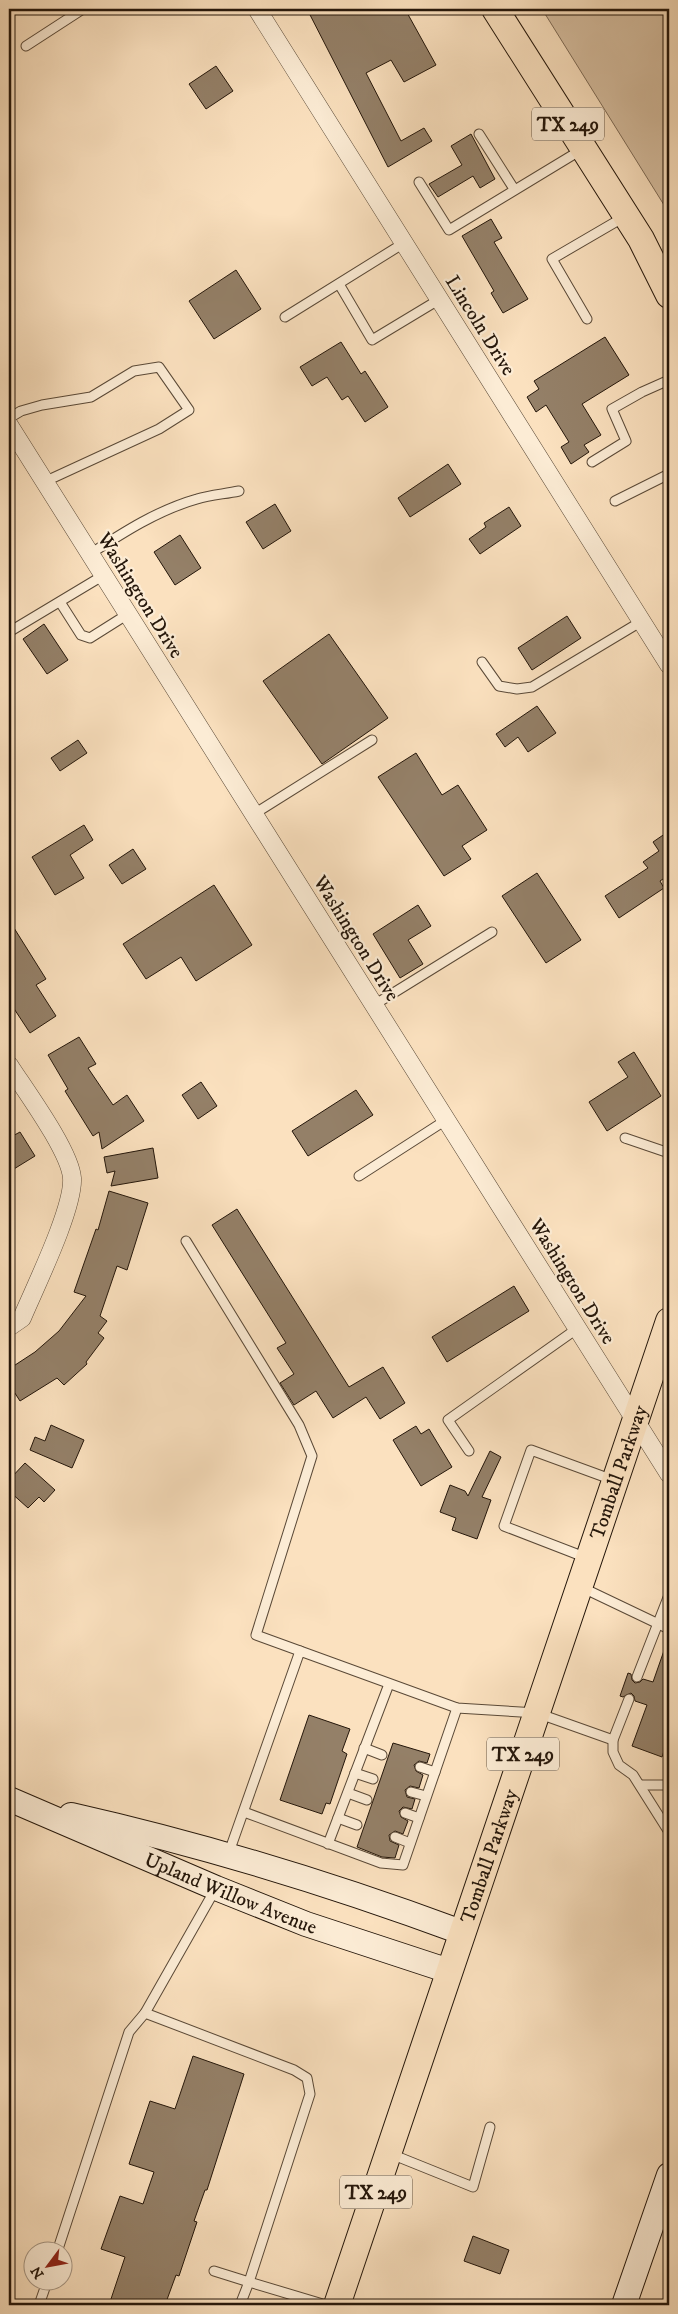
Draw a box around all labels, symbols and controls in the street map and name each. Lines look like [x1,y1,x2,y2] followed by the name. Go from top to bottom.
[532,108,604,140] road number: TX 249
[439,271,520,381] street label: Lincoln Drive
[91,527,188,663] street label: Washington Drive
[307,870,404,1006] street label: Washington Drive
[523,1213,620,1349] street label: Washington Drive
[585,1402,654,1543] street label: Tomball Parkway
[487,1738,559,1770] road number: TX 249
[456,1786,524,1927] street label: Tomball Parkway
[140,1848,320,1941] street label: Upland Willow Avenue
[340,2176,412,2208] road number: TX 249
[22,2242,72,2292] north arrow
[27,2262,49,2282] text: N

